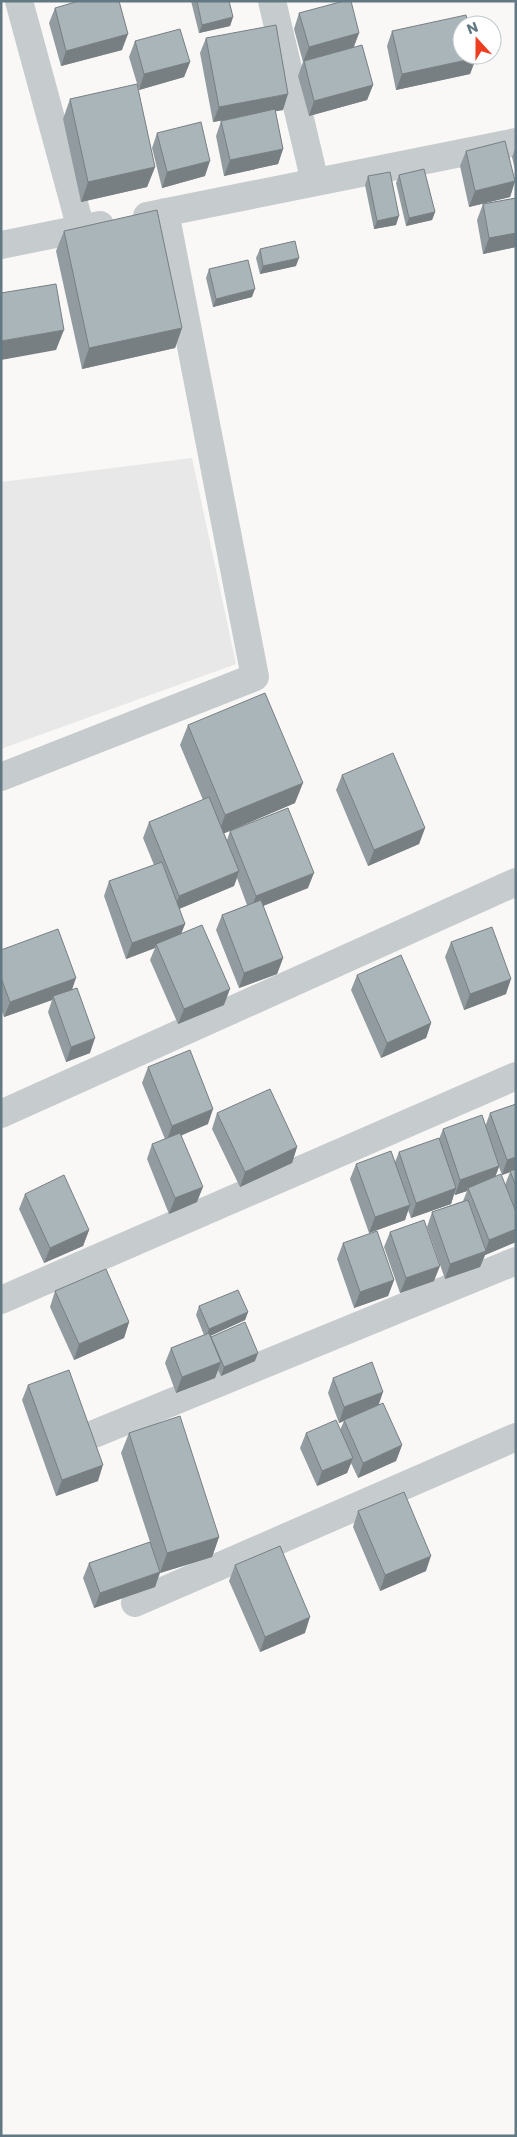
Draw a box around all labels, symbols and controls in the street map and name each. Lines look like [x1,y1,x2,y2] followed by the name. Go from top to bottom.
[452,15,502,65] north arrow
[464,17,481,39] text: N

